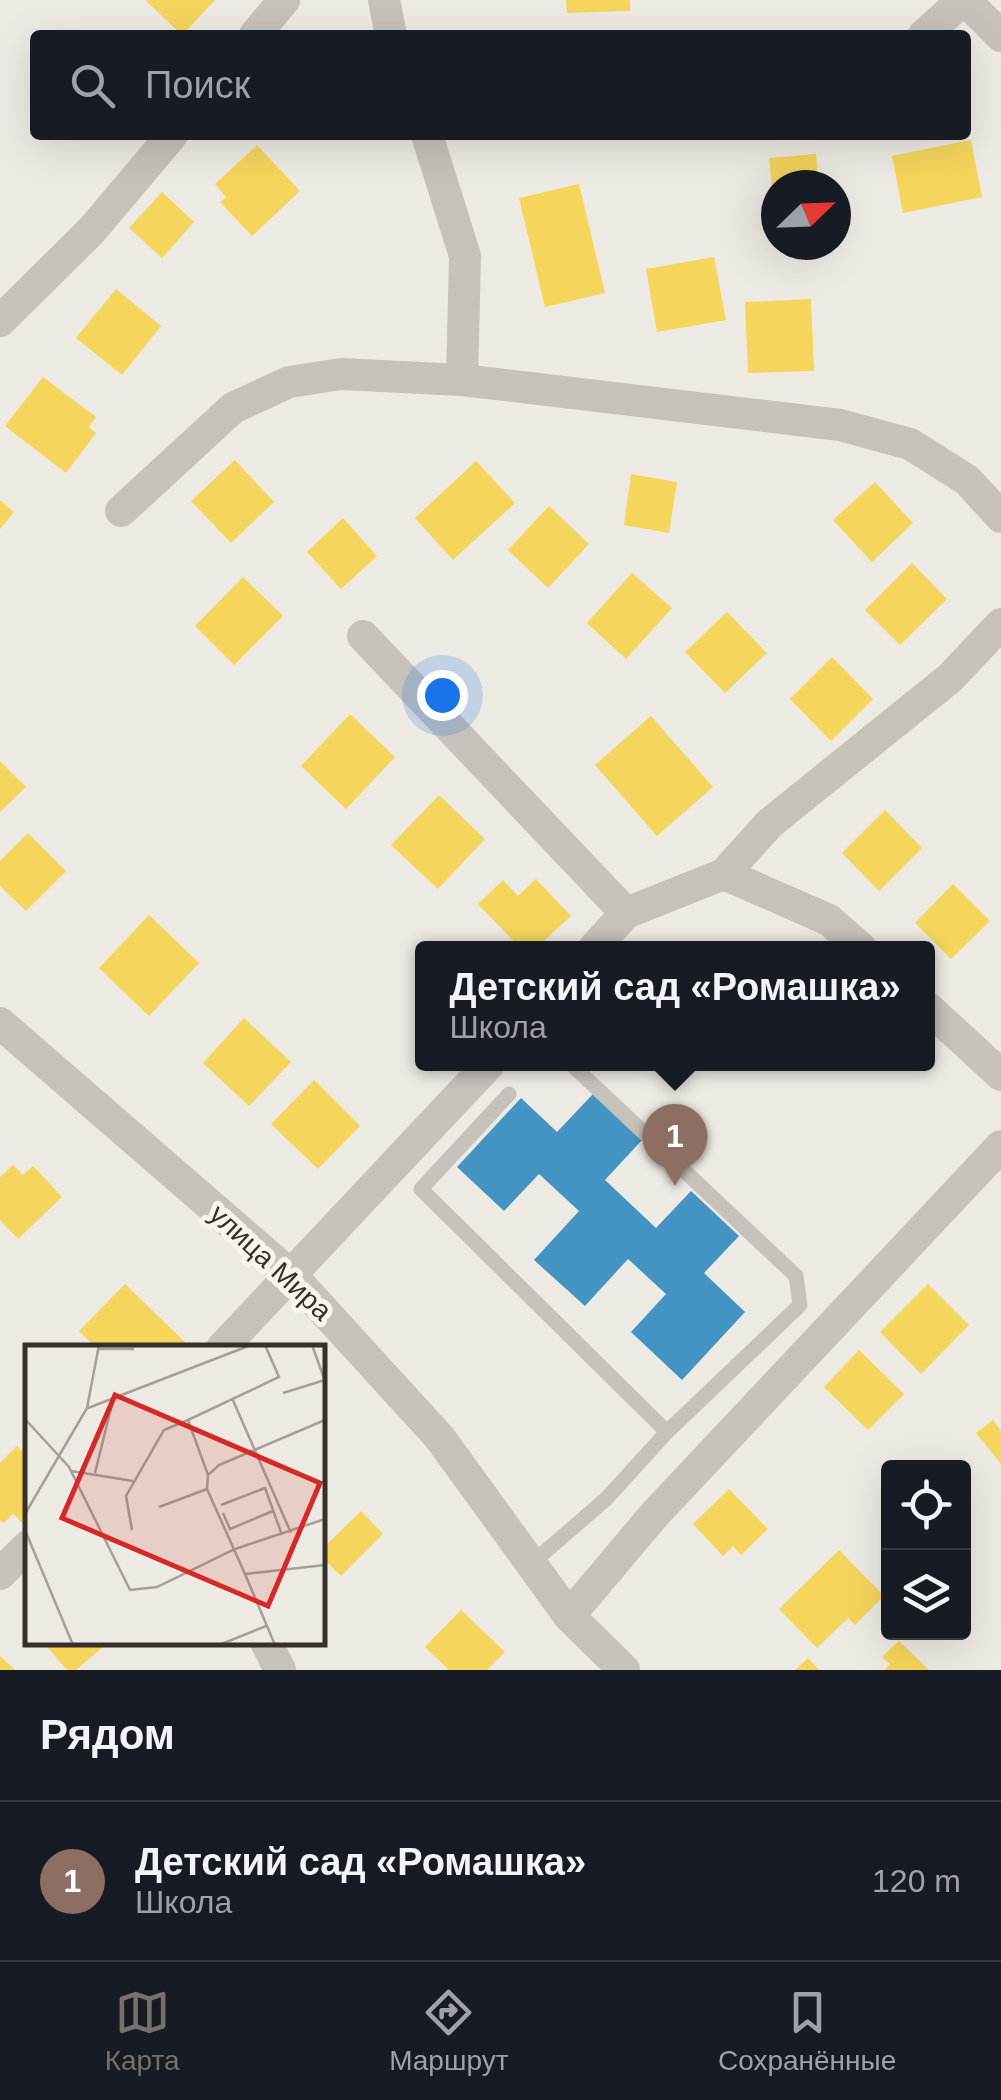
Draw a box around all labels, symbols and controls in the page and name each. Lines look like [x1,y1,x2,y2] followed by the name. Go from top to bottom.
[30,30,971,140] search box
[65,58,120,113] icon: search
[145,64,250,106] text: Поиск
[761,170,851,260] north arrow
[417,670,468,721] your location
[415,941,935,1071] popup
[449,966,901,1008] text: Детский сад «Ромашка»
[449,1009,547,1045] text: Школа
[642,1104,708,1186] pin: 1
[203,1198,338,1327] street label: улица Мира
[25,1345,325,1645] inset map
[881,1460,971,1640] map controls
[881,1460,971,1550] button: locate
[881,1550,971,1640] button: layers
[40,1711,175,1758] text: Рядом
[135,1841,586,1883] text: Детский сад «Ромашка»
[64,1863,81,1899] text: 1
[872,1863,961,1899] text: 120 m
[135,1884,232,1920] text: Школа
[105,1985,180,2077] tab: Карта
[389,1985,508,2077] tab: Маршрут
[718,1985,896,2077] tab: Сохранённые

